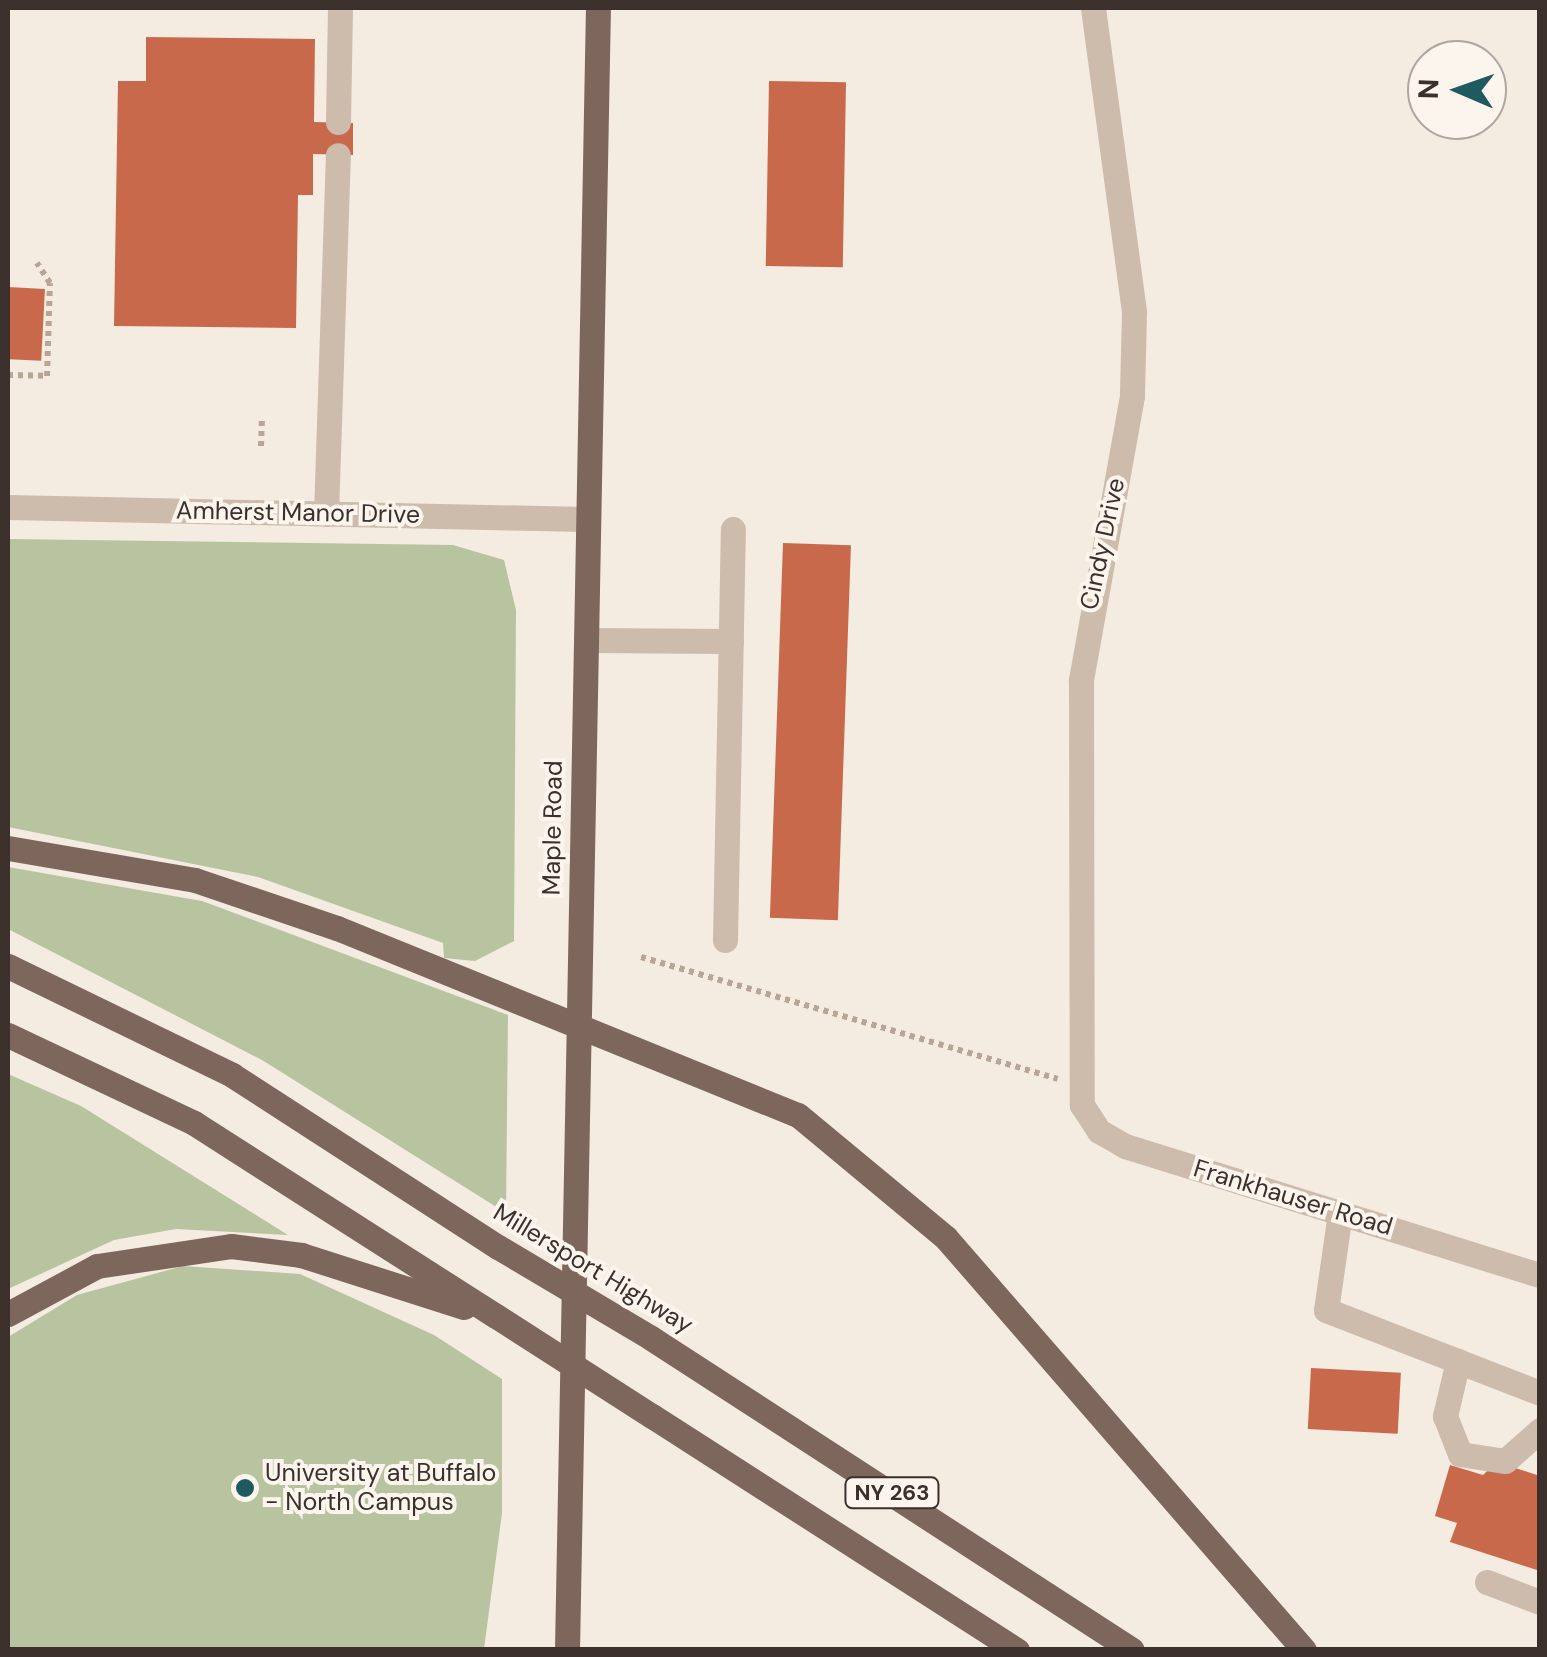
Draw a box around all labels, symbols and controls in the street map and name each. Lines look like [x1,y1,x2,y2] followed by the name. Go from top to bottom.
[1407,40,1507,140] north arrow
[1410,78,1447,100] text: N
[1074,475,1132,613] street label: Cindy Drive
[176,496,420,530] street label: Amherst Manor Drive
[537,760,569,896] street label: Maple Road
[1190,1153,1396,1243] street label: Frankhauser Road
[488,1198,698,1340] street label: Millersport Highway
[265,1459,496,1518] place label: University at Buffalo - North Campus
[842,1476,942,1510] road number: NY 263
[234,1477,256,1499] marker: University at Buffalo - North Campus

